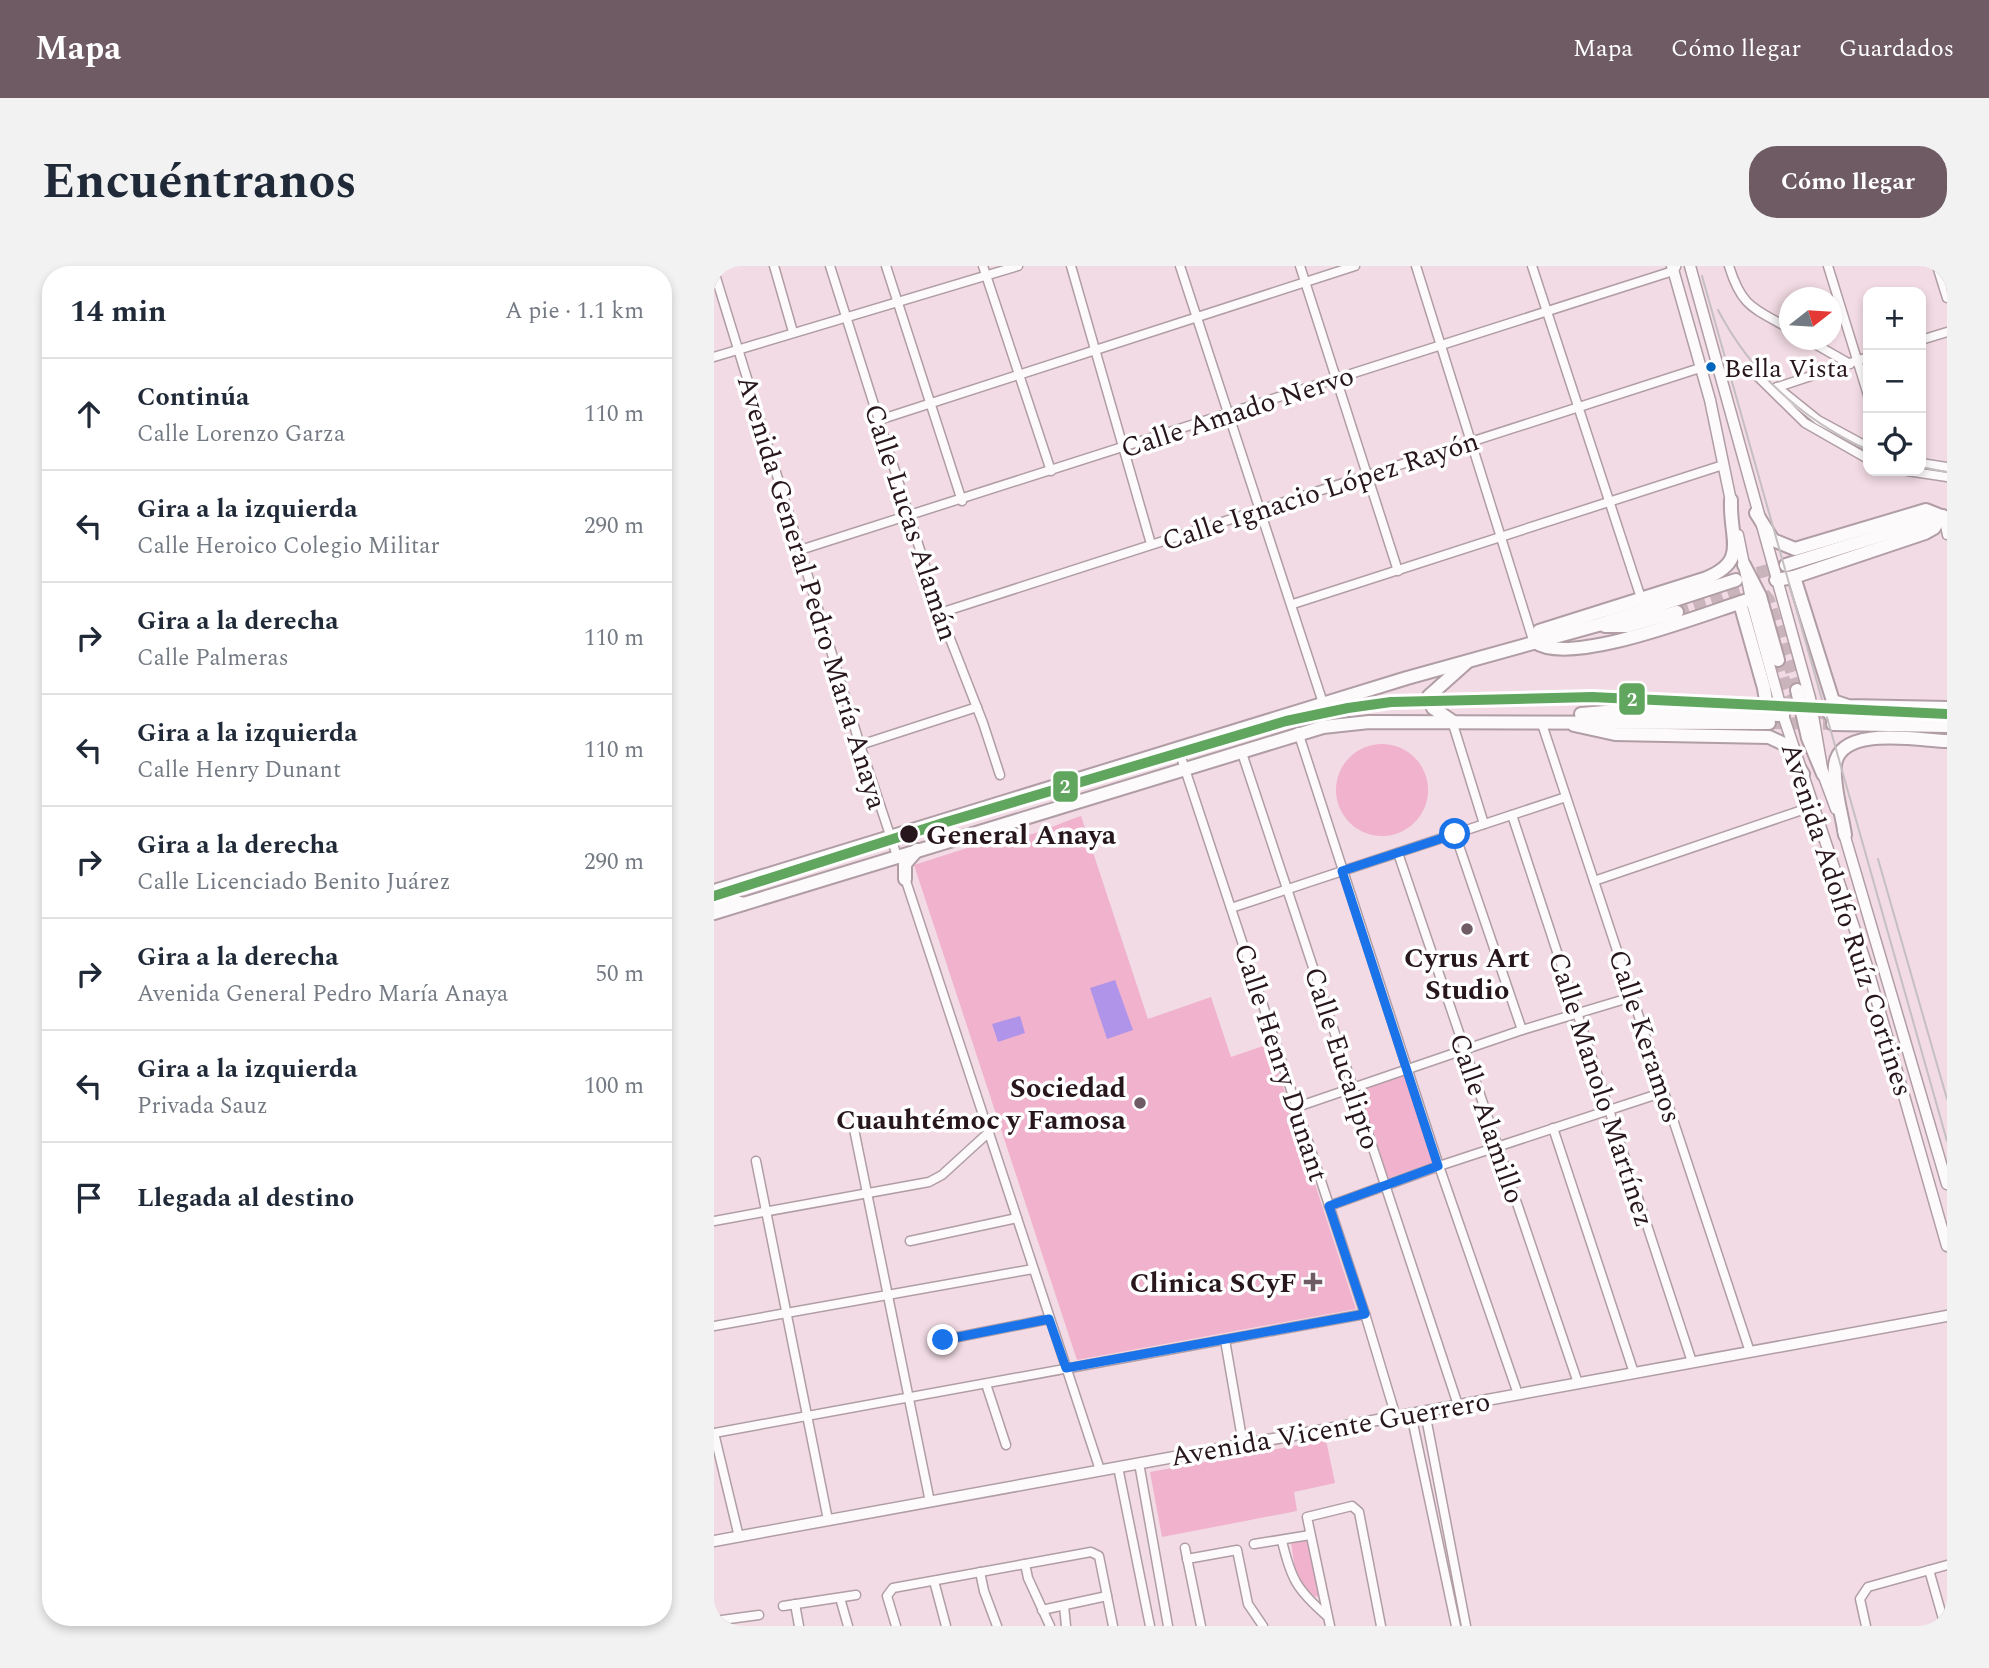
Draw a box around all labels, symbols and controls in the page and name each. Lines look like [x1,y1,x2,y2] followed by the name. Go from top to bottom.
[35,24,121,74] text: Mapa
[1573,31,1633,67] text: Mapa
[1671,31,1801,67] text: Cómo llegar
[1839,31,1954,67] text: Guardados
[42,145,357,220] text: Encuéntranos
[1749,146,1947,218] button: Cómo llegar
[1779,287,1842,350] north arrow
[1863,287,1926,476] map controls
[1863,287,1926,350] button: +
[70,289,167,335] text: 14 min
[505,294,644,329] text: A pie · 1.1 km
[1724,349,1849,389] place label: Bella Vista
[1863,350,1926,413] button: −
[1115,354,1360,470] street label: Calle Amado Nervo
[1704,360,1718,374] marker: Bella Vista
[725,370,898,815] street label: Avenida General Pedro María Anaya
[137,377,249,417] text: Continúa
[70,395,108,433] icon: ahead
[584,397,644,432] text: 110 m
[852,398,969,647] street label: Calle Lucas Alamán
[1863,413,1926,476] button: locate
[137,417,345,452] text: Calle Lorenzo Garza
[1156,420,1485,563] street label: Calle Ignacio López Rayón
[137,489,358,529] text: Gira a la izquierda
[70,507,108,545] icon: left
[584,509,644,544] text: 290 m
[137,529,440,564] text: Calle Heroico Colegio Militar
[137,601,339,641] text: Gira a la derecha
[70,619,108,657] icon: right
[584,621,644,656] text: 110 m
[137,641,289,676] text: Calle Palmeras
[1618,682,1646,716] line badge: 2
[1627,686,1637,715] text: 2
[137,713,358,753] text: Gira a la izquierda
[70,731,108,769] icon: left
[584,733,644,768] text: 110 m
[1769,737,1924,1102] street label: Avenida Adolfo Ruíz Cortines
[137,753,341,788] text: Calle Henry Dunant
[1052,770,1079,803] line badge: 2
[1060,773,1070,802] text: 2
[926,814,1117,857] place label: General Anaya
[1439,818,1470,849] route start
[898,823,920,845] marker: General Anaya
[137,825,339,865] text: Gira a la derecha
[70,843,108,881] icon: right
[584,845,644,880] text: 290 m
[137,865,451,900] text: Calle Licenciado Benito Juárez
[1459,921,1475,937] marker: Cyrus Art Studio
[137,937,339,977] text: Gira a la derecha
[1404,937,1530,1012] place label: Cyrus Art Studio
[1222,938,1339,1187] street label: Calle Henry Dunant
[1596,944,1693,1129] street label: Calle Keramos
[1536,946,1665,1233] street label: Calle Manolo Martínez
[70,955,108,993] icon: right
[595,957,644,992] text: 50 m
[1292,962,1391,1155] street label: Calle Eucalipto
[137,977,508,1012] text: Avenida General Pedro María Anaya
[1437,1027,1536,1210] street label: Calle Alamillo
[137,1049,358,1089] text: Gira a la izquierda
[70,1067,108,1105] icon: left
[836,1067,1127,1142] place label: Sociedad Cuauhtémoc y Famosa
[584,1069,644,1104] text: 100 m
[137,1089,268,1124] text: Privada Sauz
[1132,1095,1148,1111] marker: Sociedad Cuauhtémoc y Famosa
[137,1178,354,1218] text: Llegada al destino
[70,1179,108,1217] icon: arrive
[1130,1262,1297,1305] place label: Clinica SCyF
[1303,1272,1323,1292] marker: Clinica SCyF
[927,1324,958,1355] route end
[1167,1380,1494,1479] street label: Avenida Vicente Guerrero

